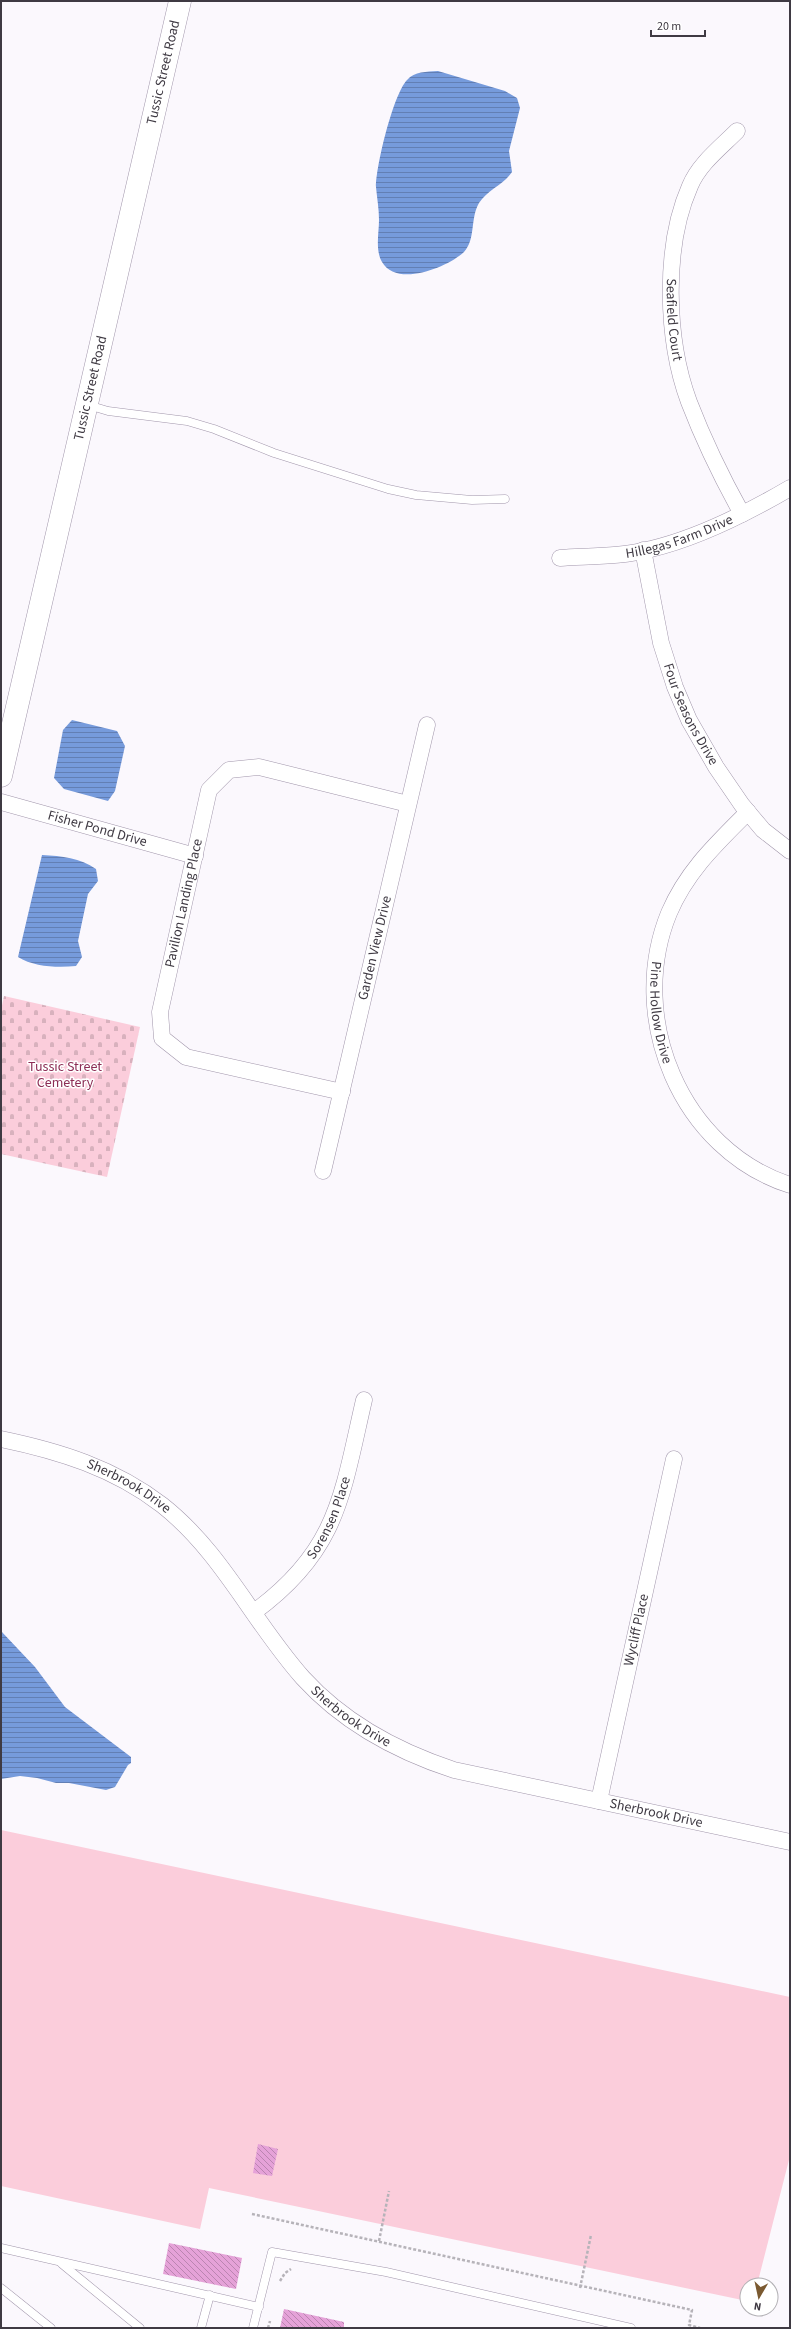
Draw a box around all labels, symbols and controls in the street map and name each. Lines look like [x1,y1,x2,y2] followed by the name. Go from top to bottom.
[651,12,705,38] scale bar
[142,18,185,127] street label: Tussic Street Road
[657,18,681,35] text: 20 m
[661,278,687,363] street label: Seafield Court
[69,334,112,443] street label: Tussic Street Road
[624,510,736,564] street label: Hillegas Farm Drive
[658,661,723,769] street label: Four Seasons Drive
[45,805,149,852] street label: Fisher Pond Drive
[160,837,208,970] street label: Pavilion Landing Place
[353,894,397,1002] street label: Garden View Drive
[644,960,677,1067] street label: Pine Hollow Drive
[28,1057,102,1093] park label: Tussic Street Cemetery
[83,1454,175,1518] street label: Sherbrook Drive
[302,1474,356,1564] street label: Sorensen Place
[619,1592,654,1668] street label: Wycliff Place
[306,1681,394,1752] street label: Sherbrook Drive
[608,1794,705,1833] street label: Sherbrook Drive
[739,2277,779,2317] north arrow
[753,2298,762,2314] text: N

